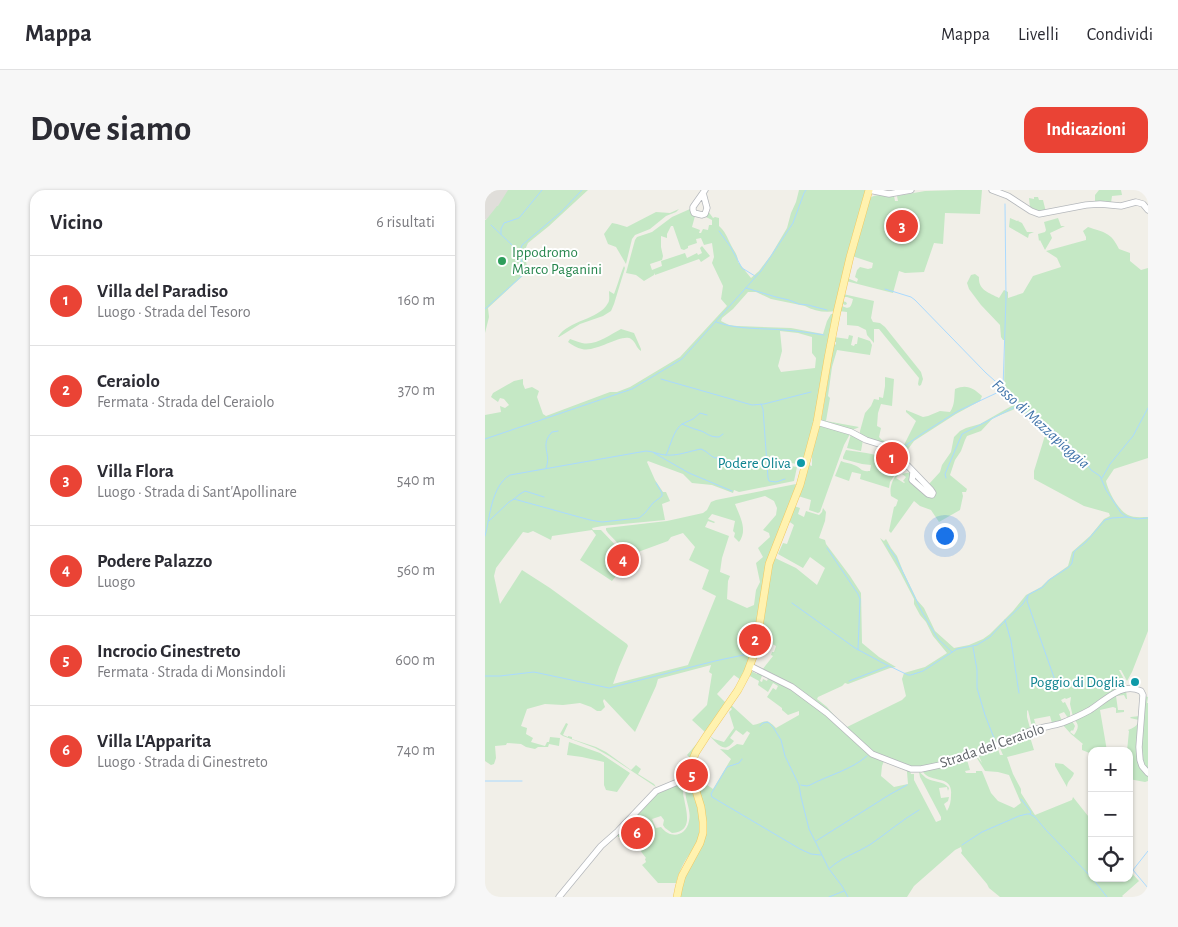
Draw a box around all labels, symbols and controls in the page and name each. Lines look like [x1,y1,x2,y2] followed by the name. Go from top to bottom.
[25,22,92,46] text: Mappa
[941,26,990,44] text: Mappa
[1018,26,1059,44] text: Livelli
[1087,26,1153,44] text: Condividi
[1024,107,1148,153] button: Indicazioni
[30,112,191,147] text: Dove siamo
[886,207,918,245] pin: 3
[50,212,103,233] text: Vicino
[376,214,435,230] text: 6 risultati
[512,245,602,277] place label: Ippodromo Marco Paganini
[496,255,508,267] marker: Ippodromo Marco Paganini
[97,282,228,301] text: Villa del Paradiso
[63,292,69,308] text: 1
[398,292,435,308] text: 160 m
[97,304,251,320] text: Luogo · Strada del Tesoro
[97,372,160,391] text: Ceraiolo
[989,376,1093,472] water label: Fosso di Mezzapiaggia
[62,382,70,398] text: 2
[398,382,435,398] text: 370 m
[97,394,274,410] text: Fermata · Strada del Ceraiolo
[876,439,908,477] pin: 1
[718,456,791,471] place label: Podere Oliva
[795,457,807,469] marker: Podere Oliva
[97,462,174,481] text: Villa Flora
[63,472,69,488] text: 3
[397,472,435,488] text: 540 m
[97,484,297,500] text: Luogo · Strada di Sant'Apollinare
[932,523,958,549] your location
[607,541,639,579] pin: 4
[97,552,212,571] text: Podere Palazzo
[62,562,70,578] text: 4
[397,562,435,578] text: 560 m
[97,574,135,590] text: Luogo
[739,621,771,659] pin: 2
[97,642,241,661] text: Incrocio Ginestreto
[63,652,69,668] text: 5
[395,652,435,668] text: 600 m
[97,664,286,680] text: Fermata · Strada di Monsindoli
[1030,675,1125,690] place label: Poggio di Doglia
[1129,676,1141,688] marker: Poggio di Doglia
[938,721,1046,771] street label: Strada del Ceraiolo
[97,732,211,751] text: Villa L'Apparita
[62,742,70,758] text: 6
[397,742,435,758] text: 740 m
[1088,747,1133,882] map controls
[1088,747,1133,792] button: +
[97,754,268,770] text: Luogo · Strada di Ginestreto
[676,756,708,794] pin: 5
[1088,792,1133,837] button: −
[621,814,653,852] pin: 6
[1088,837,1133,882] button: locate

